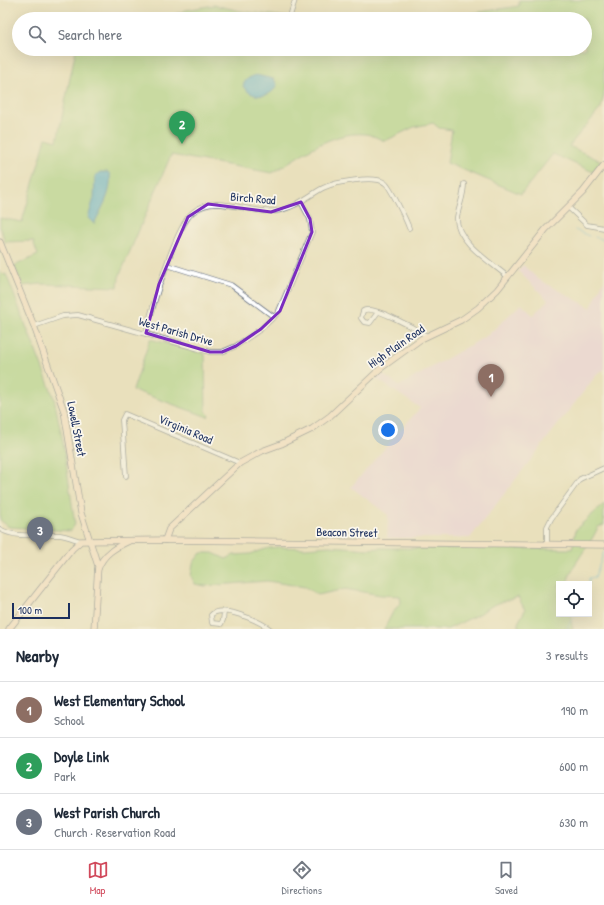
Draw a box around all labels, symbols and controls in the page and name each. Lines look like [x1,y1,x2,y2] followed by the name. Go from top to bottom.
[12,12,592,56] search box
[26,23,48,45] icon: search
[58,24,122,45] text: Search here
[169,111,195,144] pin: 2
[230,188,277,208] street label: Birch Road
[137,312,215,350] street label: West Parish Drive
[364,320,428,372] street label: High Plain Road
[478,364,504,397] pin: 1
[63,400,91,459] street label: Lowell Street
[156,410,216,448] street label: Virginia Road
[378,420,398,440] your location
[27,517,53,550] pin: 3
[316,523,379,541] street label: Beacon Street
[556,581,592,617] map controls
[556,581,592,617] button: locate
[12,601,70,620] scale bar
[18,603,42,617] text: 100 m
[16,644,59,667] text: Nearby
[546,646,588,664] text: 3 results
[54,690,185,711] text: West Elementary School
[27,701,31,719] text: 1
[561,701,588,719] text: 190 m
[54,711,84,729] text: School
[54,746,109,767] text: Doyle Link
[26,757,32,775] text: 2
[559,757,588,775] text: 600 m
[54,767,76,785] text: Park
[54,802,160,823] text: West Parish Church
[26,813,32,831] text: 3
[559,813,588,831] text: 630 m
[54,823,175,841] text: Church · Reservation Road
[87,859,109,897] tab: Map
[282,859,322,897] tab: Directions
[495,859,517,897] tab: Saved

